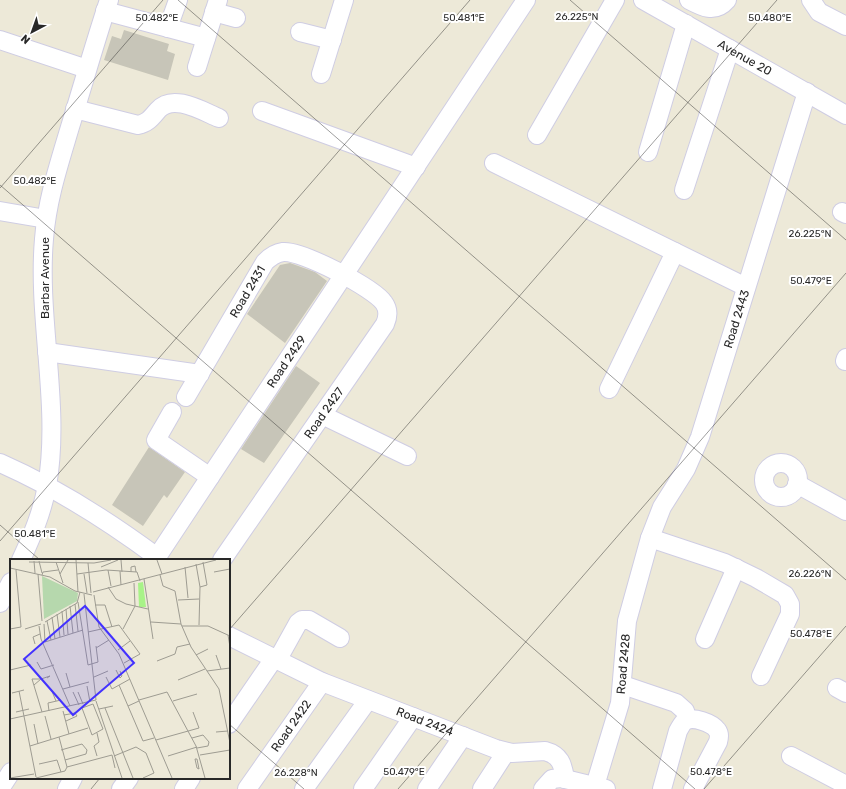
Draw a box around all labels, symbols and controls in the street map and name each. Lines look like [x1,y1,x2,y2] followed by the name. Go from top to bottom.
[556,11,599,23] text: 26.225°N
[12,12,52,52] north arrow
[136,12,178,24] text: 50.482°E
[443,12,485,24] text: 50.481°E
[748,12,792,24] text: 50.480°E
[18,32,33,47] text: N
[715,37,774,78] street label: Avenue 20
[14,175,56,187] text: 50.482°E
[789,228,832,240] text: 26.225°N
[38,237,52,319] street label: Barbar Avenue
[227,263,268,320] street label: Road 2431
[790,275,832,287] text: 50.479°E
[721,288,752,350] street label: Road 2443
[264,333,309,390] street label: Road 2429
[301,385,347,441] street label: Road 2427
[14,528,56,540] text: 50.481°E
[10,559,230,779] inset map
[788,568,832,580] text: 26.226°N
[790,628,832,640] text: 50.478°E
[614,633,633,695] street label: Road 2428
[268,697,314,754] street label: Road 2422
[394,704,456,739] street label: Road 2424
[383,766,425,778] text: 50.479°E
[690,766,732,778] text: 50.478°E
[274,767,318,779] text: 26.228°N

